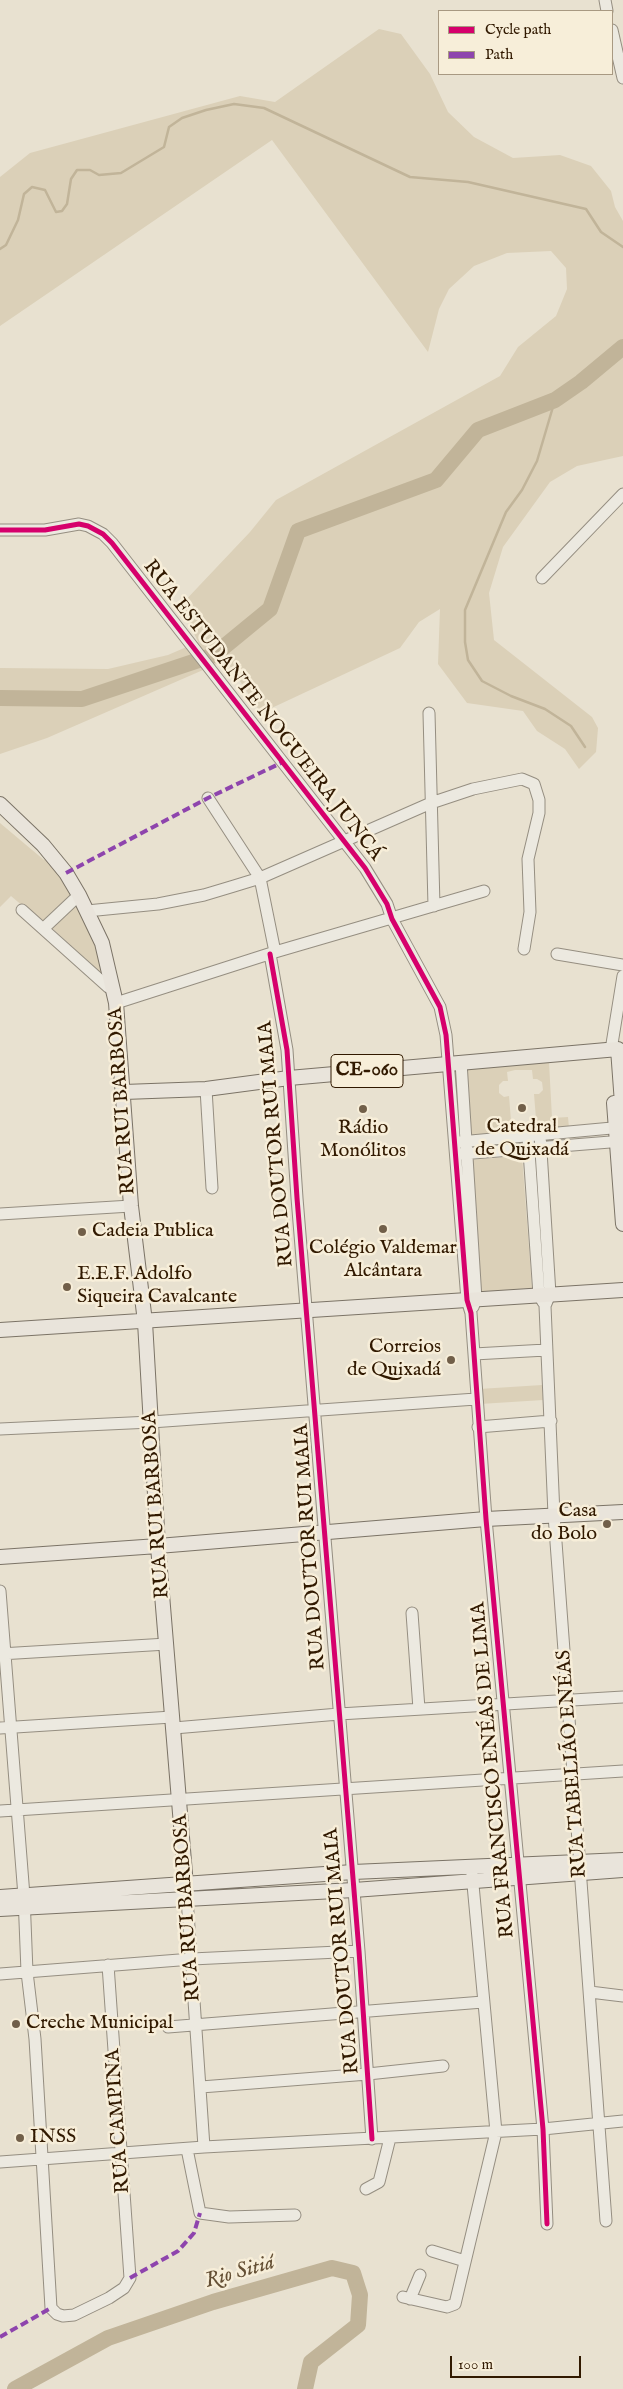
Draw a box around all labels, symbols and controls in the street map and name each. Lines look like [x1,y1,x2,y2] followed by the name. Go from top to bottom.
[438,10,613,75] legend
[485,20,551,39] text: Cycle path
[485,45,513,64] text: Path
[137,556,387,866] street label: RUA ESTUDANTE NOGUEIRA JUNCÁ
[104,1006,142,1196] street label: RUA RUI BARBOSA
[254,1020,300,1268] street label: RUA DOUTOR RUI MAIA
[331,1054,403,1088] road number: CE-060
[516,1102,528,1114] marker: Catedral de Quixadá
[357,1103,369,1115] marker: Rádio Monólitos
[475,1116,569,1163] place label: Catedral de Quixadá
[320,1117,406,1164] place label: Rádio Monólitos
[92,1220,214,1244] place label: Cadeia Publica
[377,1223,389,1235] marker: Colégio Valdemar Alcântara
[76,1226,88,1238] marker: Cadeia Publica
[309,1237,457,1284] place label: Colégio Valdemar Alcântara
[77,1263,237,1310] place label: E.E.F. Adolfo Siqueira Cavalcante
[61,1281,73,1293] marker: E.E.F. Adolfo Siqueira Cavalcante
[347,1336,441,1383] place label: Correios de Quixadá
[445,1354,457,1366] marker: Correios de Quixadá
[138,1410,176,1600] street label: RUA RUI BARBOSA
[290,1423,332,1671] street label: RUA DOUTOR RUI MAIA
[531,1500,597,1547] place label: Casa do Bolo
[601,1518,613,1530] marker: Casa do Bolo
[467,1601,521,1939] street label: RUA FRANCISCO ENÉAS DE LIMA
[553,1649,593,1879] street label: RUA TABELIÃO ENÉAS
[169,1813,207,2003] street label: RUA RUI BARBOSA
[320,1827,366,2075] street label: RUA DOUTOR RUI MAIA
[26,2012,173,2036] place label: Creche Municipal
[10,2018,22,2030] marker: Creche Municipal
[102,2048,136,2194] street label: RUA CAMPINA
[30,2126,76,2150] place label: INSS
[14,2132,26,2144] marker: INSS
[202,2251,278,2295] water label: Rio Sitiá
[453,2346,584,2378] scale bar
[458,2355,493,2374] text: 100 m

